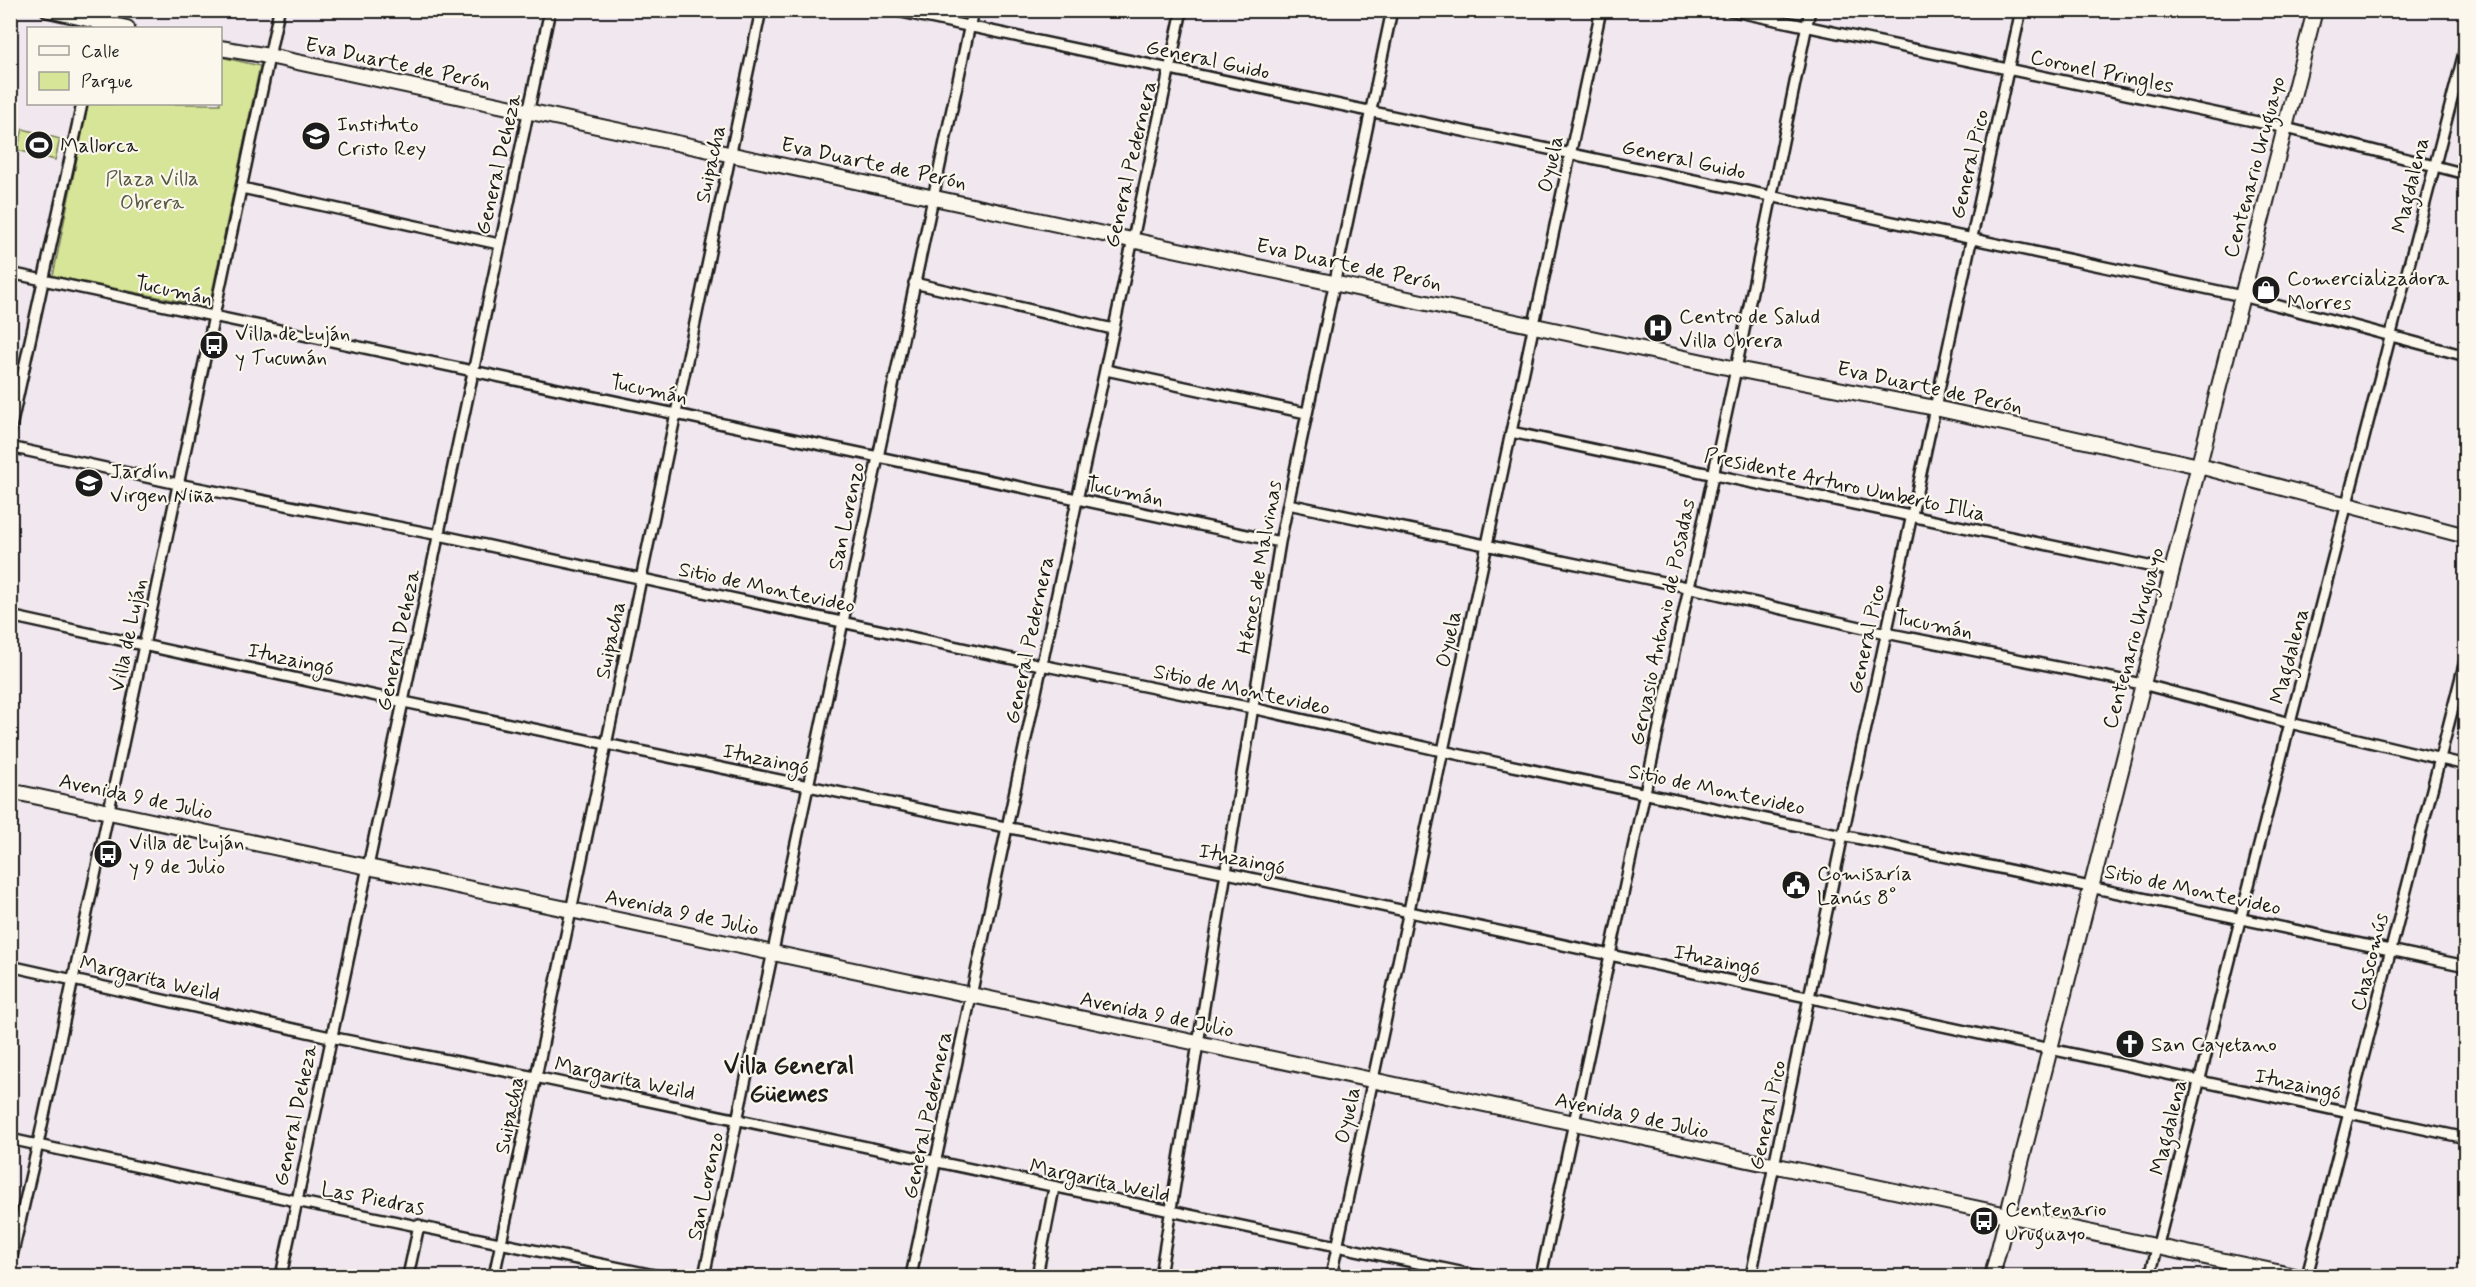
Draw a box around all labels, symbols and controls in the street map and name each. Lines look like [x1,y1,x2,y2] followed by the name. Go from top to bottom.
[27,27,222,105] legend
[302,31,493,97] street label: Eva Duarte de Perón
[1143,33,1272,87] street label: General Guido
[81,40,120,64] text: Calle
[2027,43,2176,102] street label: Coronel Pringles
[81,70,133,94] text: Parque
[2217,73,2295,262] street label: Centenario Uruguayo
[1098,78,1164,251] street label: General Pedernera
[469,91,529,238] street label: General Deheza
[1944,107,1996,222] street label: General Pico
[337,111,426,163] place label: Instituto Cristo Rey
[300,120,332,152] school or university icon: Instituto Cristo Rey
[689,123,733,206] street label: Suipacha
[23,129,55,161] sports icon: Mallorca
[778,131,969,197] street label: Eva Duarte de Perón
[60,132,139,160] place label: Mallorca
[1531,133,1571,195] street label: Oyuela
[1619,133,1748,187] street label: General Guido
[2386,134,2438,237] street label: Magdalena
[105,165,199,217] park label: Plaza Villa Obrera
[1253,232,1444,298] street label: Eva Duarte de Perón
[2287,265,2450,317] place label: Comercializadora Morres
[132,269,215,313] street label: Tucumán
[2250,274,2282,306] shop icon: Comercializadora Morres
[1679,303,1820,355] place label: Centro de Salud Villa Obrera
[1642,312,1674,344] hospital icon: Centro de Salud Villa Obrera
[235,320,350,372] place label: Villa de Luján y Tucumán
[198,329,230,361] bus stop icon: Villa de Luján y Tucumán
[1834,355,2025,421] street label: Eva Duarte de Perón
[607,368,690,412] street label: Tucumán
[1701,441,1988,529] street label: Presidente Arturo Umberto Illia
[110,458,215,511] place label: Jardín Virgen Niña
[822,460,872,573] street label: San Lorenzo
[73,467,105,499] school or university icon: Jardín Virgen Niña
[1083,470,1166,514] street label: Tucumán
[1231,478,1289,656] street label: Héroes de Malvinas
[1623,496,1703,748] street label: Gervasio Antonio de Posadas
[2096,544,2174,733] street label: Centenario Uruguayo
[999,554,1061,727] street label: General Pedernera
[676,556,858,620] street label: Sitio de Montevideo
[370,566,428,714] street label: General Deheza
[103,576,155,694] street label: Villa de Luján
[1842,582,1892,697] street label: General Pico
[589,599,633,682] street label: Suipacha
[1892,604,1975,646] street label: Tucumán
[2264,605,2318,708] street label: Magdalena
[1429,608,1469,670] street label: Oyuela
[245,636,337,684] street label: Ituzaingó
[1151,658,1333,722] street label: Sitio de Montevideo
[720,737,812,784] street label: Ituzaingó
[1626,758,1808,822] street label: Sitio de Montevideo
[56,767,215,827] street label: Avenida 9 de Julio
[129,829,244,881] place label: Villa de Luján y 9 de Julio
[1196,837,1288,884] street label: Ituzaingó
[92,838,124,870] bus stop icon: Villa de Luján y 9 de Julio
[2102,858,2284,922] street label: Sitio de Montevideo
[1817,860,1912,912] place label: Comisaría Lanús 8°
[1780,869,1812,901] public building icon: Comisaría Lanús 8°
[602,883,761,943] street label: Avenida 9 de Julio
[2344,910,2396,1014] street label: Chascomús
[1671,938,1763,985] street label: Ituzaingó
[77,949,223,1010] street label: Margarita Weild
[1077,985,1236,1045] street label: Avenida 9 de Julio
[2114,1028,2146,1060] church icon: San Cayetano
[897,1029,959,1202] street label: General Pedernera
[2151,1031,2277,1059] place label: San Cayetano
[267,1041,325,1189] street label: General Deheza
[552,1050,698,1109] street label: Margarita Weild
[724,1051,854,1110] district label: Villa General Güemes
[1743,1058,1793,1173] street label: General Pico
[2252,1062,2344,1109] street label: Ituzaingó
[489,1074,531,1157] street label: Suipacha
[2144,1076,2196,1179] street label: Magdalena
[1328,1084,1368,1146] street label: Oyuela
[1552,1086,1711,1146] street label: Avenida 9 de Julio
[681,1130,731,1243] street label: San Lorenzo
[1027,1152,1173,1211] street label: Margarita Weild
[319,1175,427,1223] street label: Las Piedras
[2005,1196,2106,1250] place label: Centenario Uruguayo
[1968,1205,2000,1237] bus stop icon: Centenario Uruguayo

